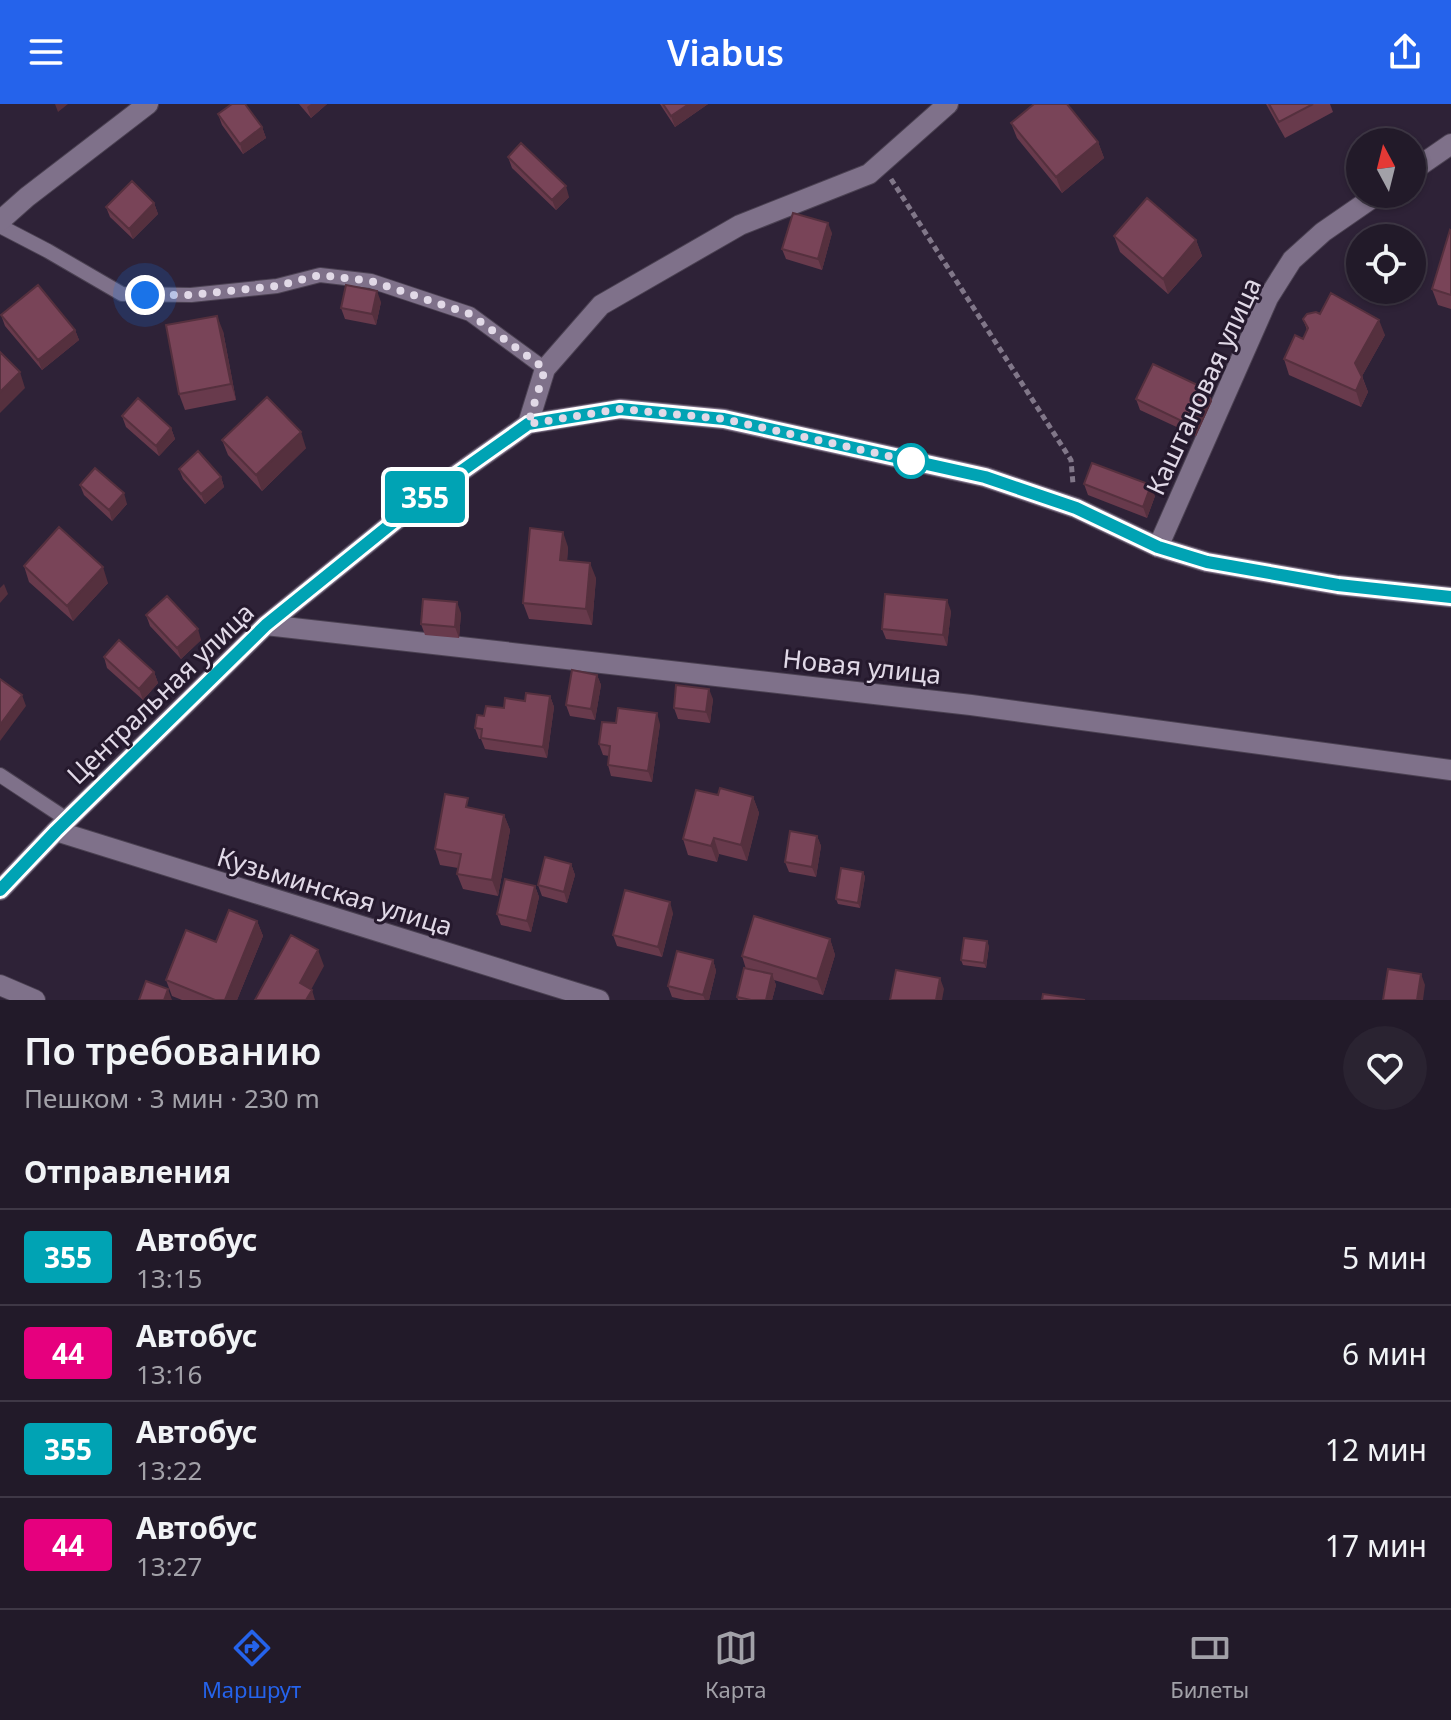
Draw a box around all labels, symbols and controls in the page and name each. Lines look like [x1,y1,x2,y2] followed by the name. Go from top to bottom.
[667,28,784,77] text: Viabus
[24,30,68,74] icon: menu
[1383,30,1427,74] icon: share
[1346,128,1426,208] north arrow
[1346,128,1426,304] map controls
[1346,224,1426,304] button: locate
[1137,271,1269,501] street label: Каштановая улица
[125,275,165,315] your location
[894,444,928,478] unlabelled marker
[379,471,471,523] line badge: 355
[401,478,449,516] text: 355
[59,594,261,792] street label: Центральная улица
[781,640,943,692] street label: Новая улица
[213,838,457,944] street label: Кузьминская улица
[24,1024,321,1076] text: По требованию
[1343,1026,1427,1110] button: heart
[24,1080,320,1116] text: Пешком · 3 мин · 230 m
[24,1151,231,1192] text: Отправления
[136,1219,258,1260] text: Автобус
[1342,1237,1427,1278] text: 5 мин
[44,1238,92,1276] text: 355
[136,1260,202,1296] text: 13:15
[136,1315,258,1356] text: Автобус
[1342,1333,1427,1374] text: 6 мин
[52,1334,84,1372] text: 44
[136,1356,202,1392] text: 13:16
[136,1411,258,1452] text: Автобус
[1325,1429,1427,1470] text: 12 мин
[44,1430,92,1468] text: 355
[136,1452,202,1488] text: 13:22
[136,1507,258,1548] text: Автобус
[1325,1525,1427,1566] text: 17 мин
[52,1526,84,1564] text: 44
[136,1548,202,1584] text: 13:27
[202,1626,301,1704] tab: Маршрут
[705,1626,766,1704] tab: Карта
[1170,1626,1249,1704] tab: Билеты

